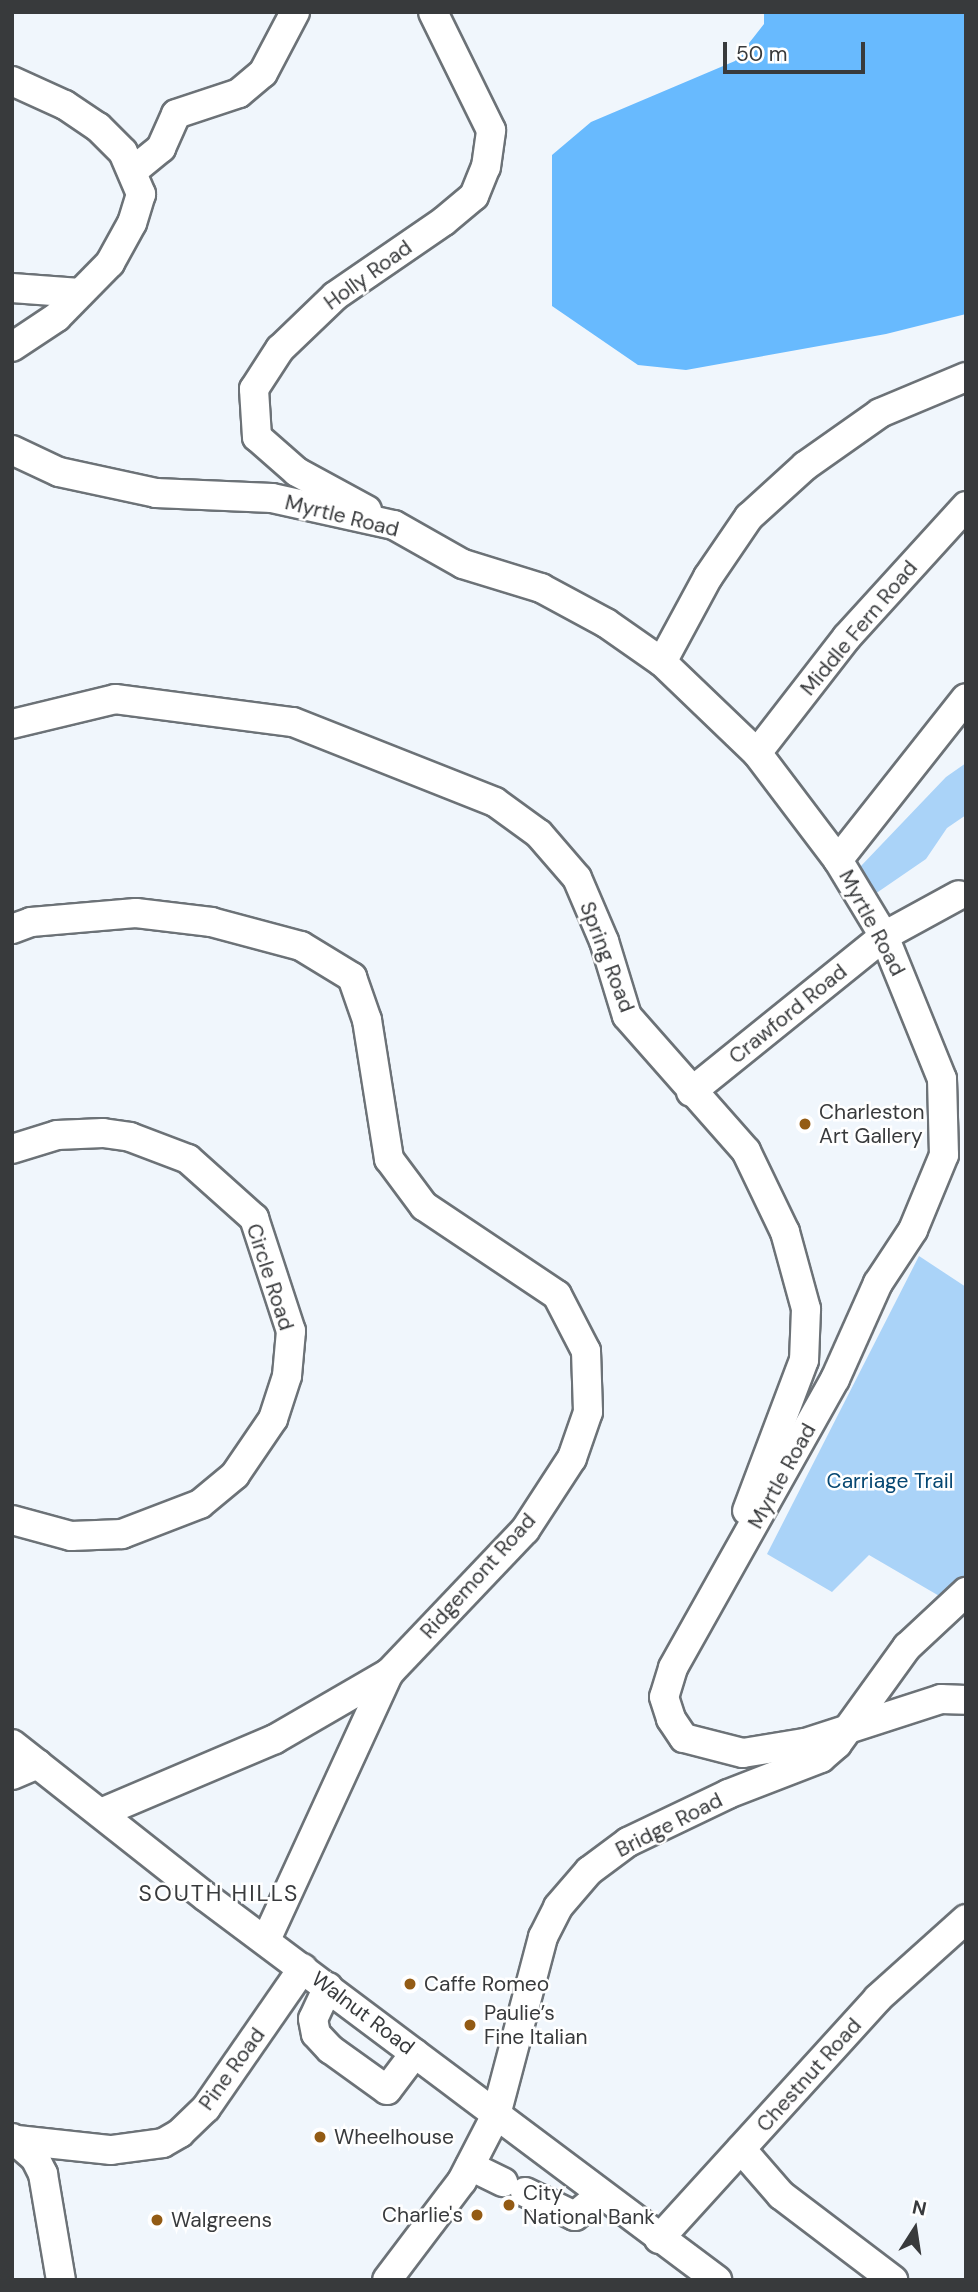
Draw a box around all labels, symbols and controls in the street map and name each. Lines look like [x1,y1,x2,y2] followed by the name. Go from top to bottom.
[726,28,868,72] scale bar
[736,40,787,68] text: 50 m
[319,235,417,315] street label: Holly Road
[282,490,402,542] street label: Myrtle Road
[795,555,923,701] street label: Middle Fern Road
[834,866,910,980] street label: Myrtle Road
[574,898,640,1016] street label: Spring Road
[724,959,852,1069] street label: Crawford Road
[819,1099,924,1149] place label: Charleston Art Gallery
[797,1116,813,1132] marker: Charleston Art Gallery
[241,1221,299,1333] street label: Circle Road
[743,1419,821,1533] street label: Myrtle Road
[827,1468,953,1494] park label: Carriage Trail
[415,1508,541,1644] street label: Ridgemont Road
[611,1787,727,1863] street label: Bridge Road
[140,1879,298,1907] district label: SOUTH HILLS
[307,1966,419,2060] street label: Walnut Road
[424,1971,549,1997] place label: Caffe Romeo
[402,1976,418,1992] marker: Caffe Romeo
[484,2000,588,2050] place label: Paulie’s Fine Italian
[751,2013,867,2137] street label: Chestnut Road
[462,2017,478,2033] marker: Paulie’s Fine Italian
[194,2023,270,2115] street label: Pine Road
[334,2124,454,2150] place label: Wheelhouse
[312,2129,328,2145] marker: Wheelhouse
[523,2180,655,2230] place label: City National Bank
[880,2194,950,2264] north arrow
[910,2194,929,2222] text: N
[501,2197,517,2213] marker: City National Bank
[382,2202,463,2228] place label: Charlie's
[171,2207,272,2233] place label: Walgreens
[469,2207,485,2223] marker: Charlie's
[149,2212,165,2228] marker: Walgreens

